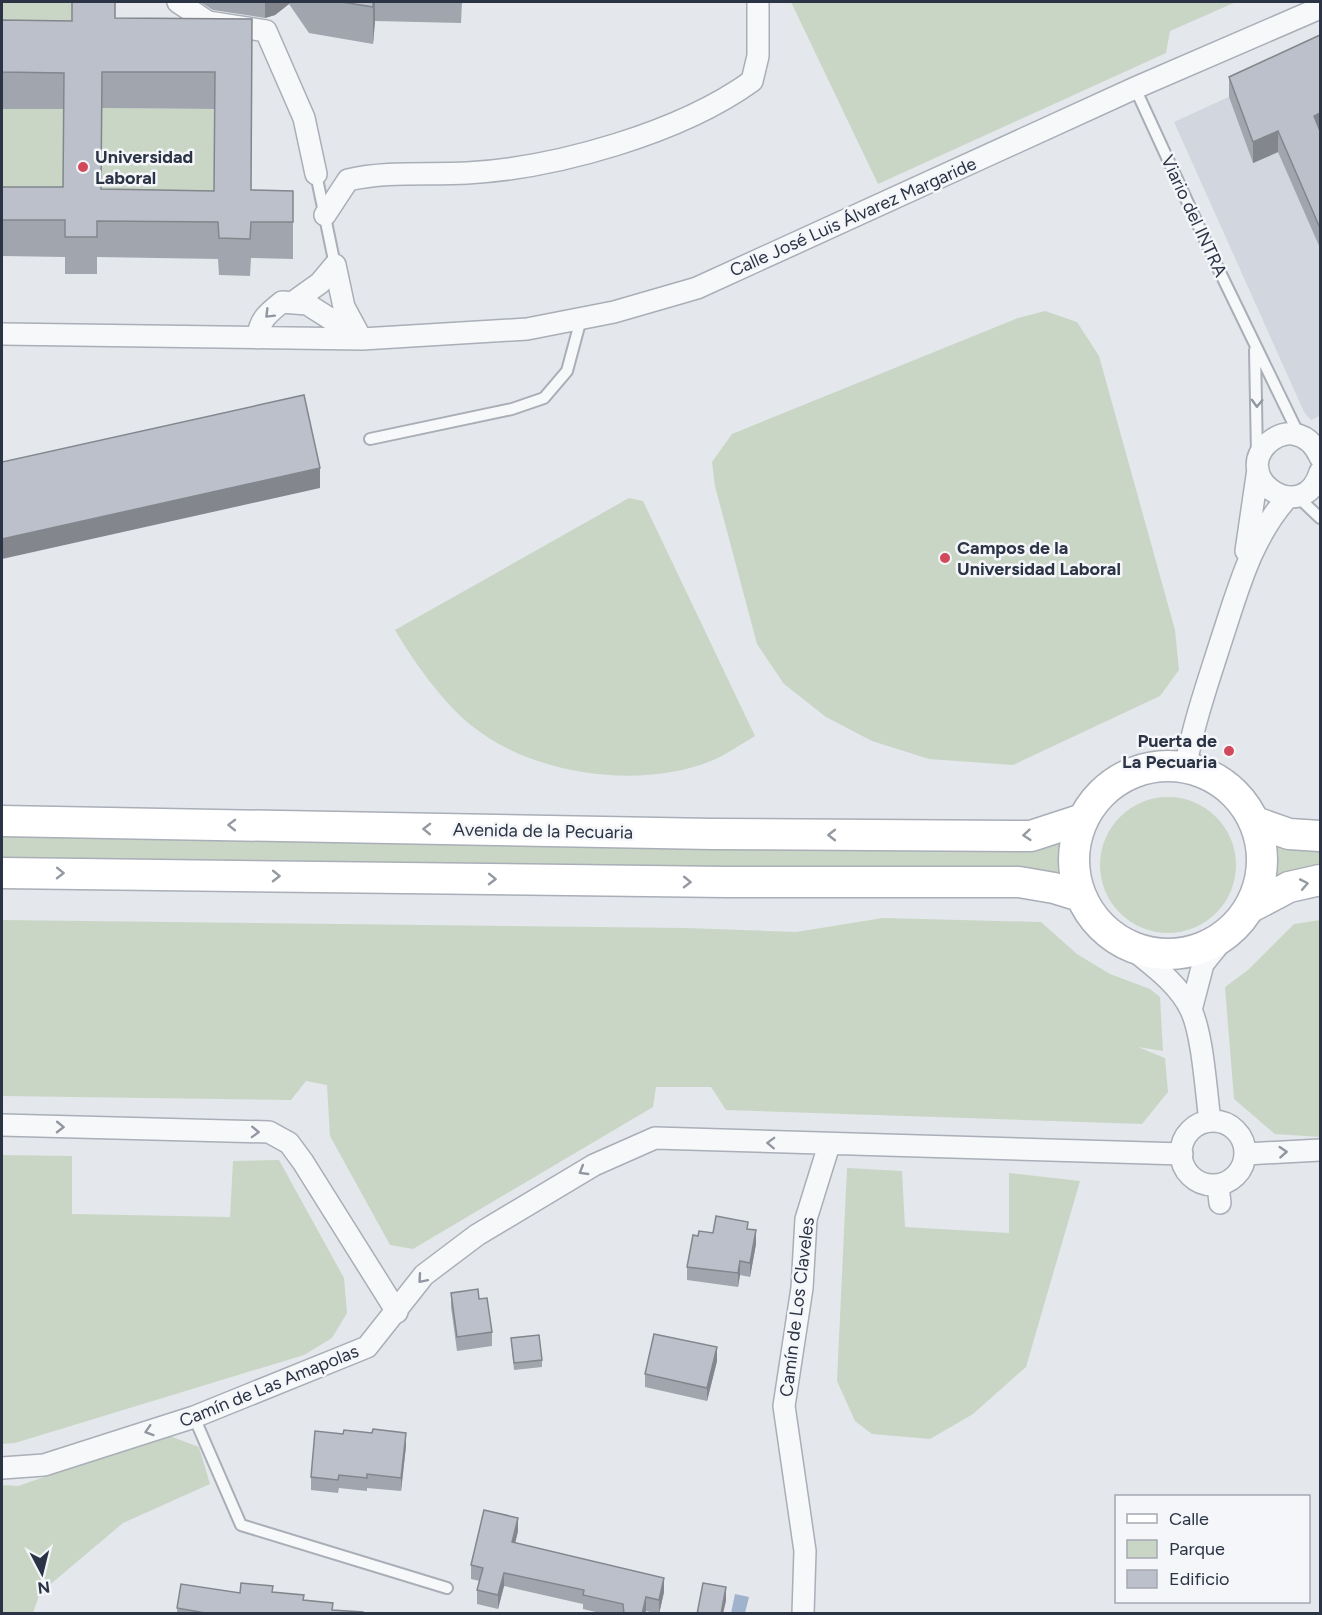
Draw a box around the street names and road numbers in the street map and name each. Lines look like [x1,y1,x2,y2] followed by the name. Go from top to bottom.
[726,152,980,281] street label: Calle José Luis Álvarez Margaride
[1156,152,1232,280] street label: Viario del INTRA
[453,818,633,844] street label: Avenida de la Pecuaria
[775,1216,819,1398] street label: Camín de Los Claveles
[176,1340,362,1432] street label: Camín de Las Amapolas

